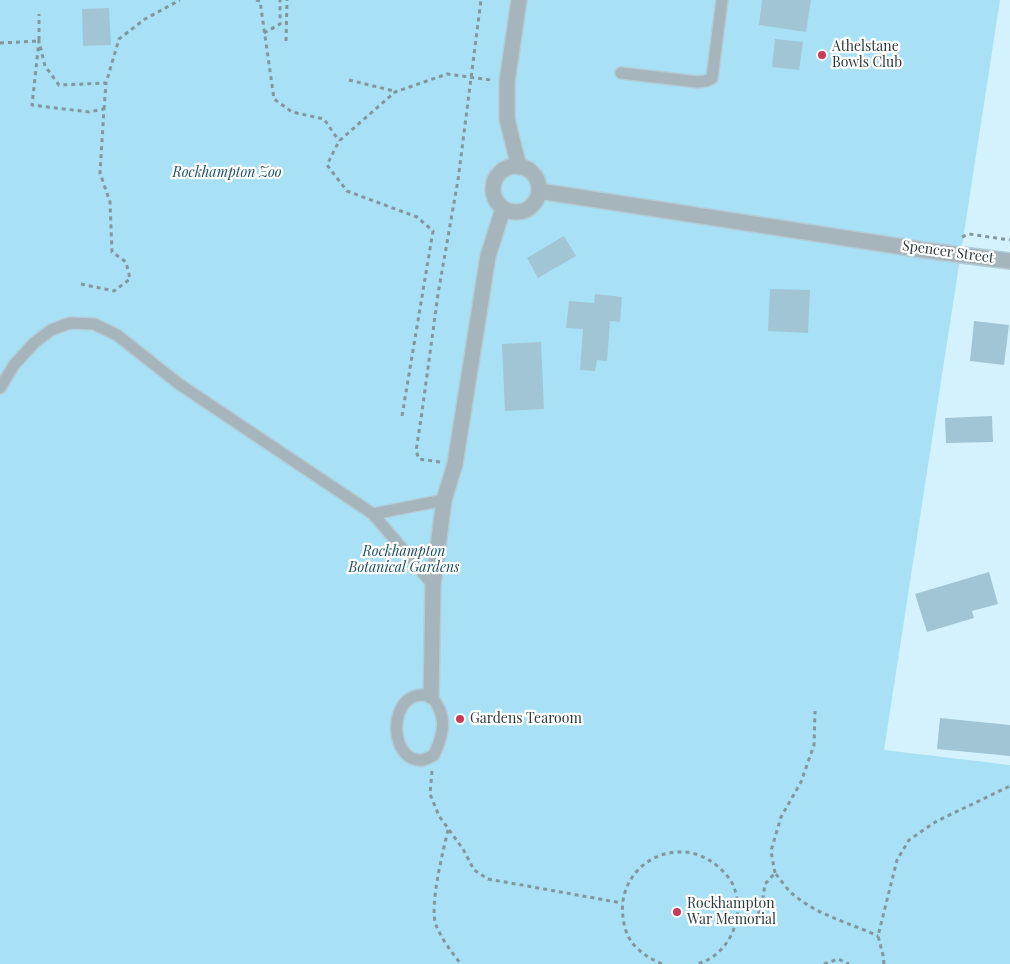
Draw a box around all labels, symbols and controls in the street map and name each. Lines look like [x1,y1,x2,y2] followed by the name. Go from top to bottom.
[832,39,902,72] place label: Athelstane Bowls Club
[816,49,828,61] marker: Athelstane Bowls Club
[172,165,282,181] park label: Rockhampton Zoo
[901,237,995,267] street label: Spencer Street
[349,544,459,576] park label: Rockhampton Botanical Gardens
[470,711,582,727] place label: Gardens Tearoom
[454,713,466,725] marker: Gardens Tearoom
[687,896,776,929] place label: Rockhampton War Memorial
[671,906,683,918] marker: Rockhampton War Memorial

